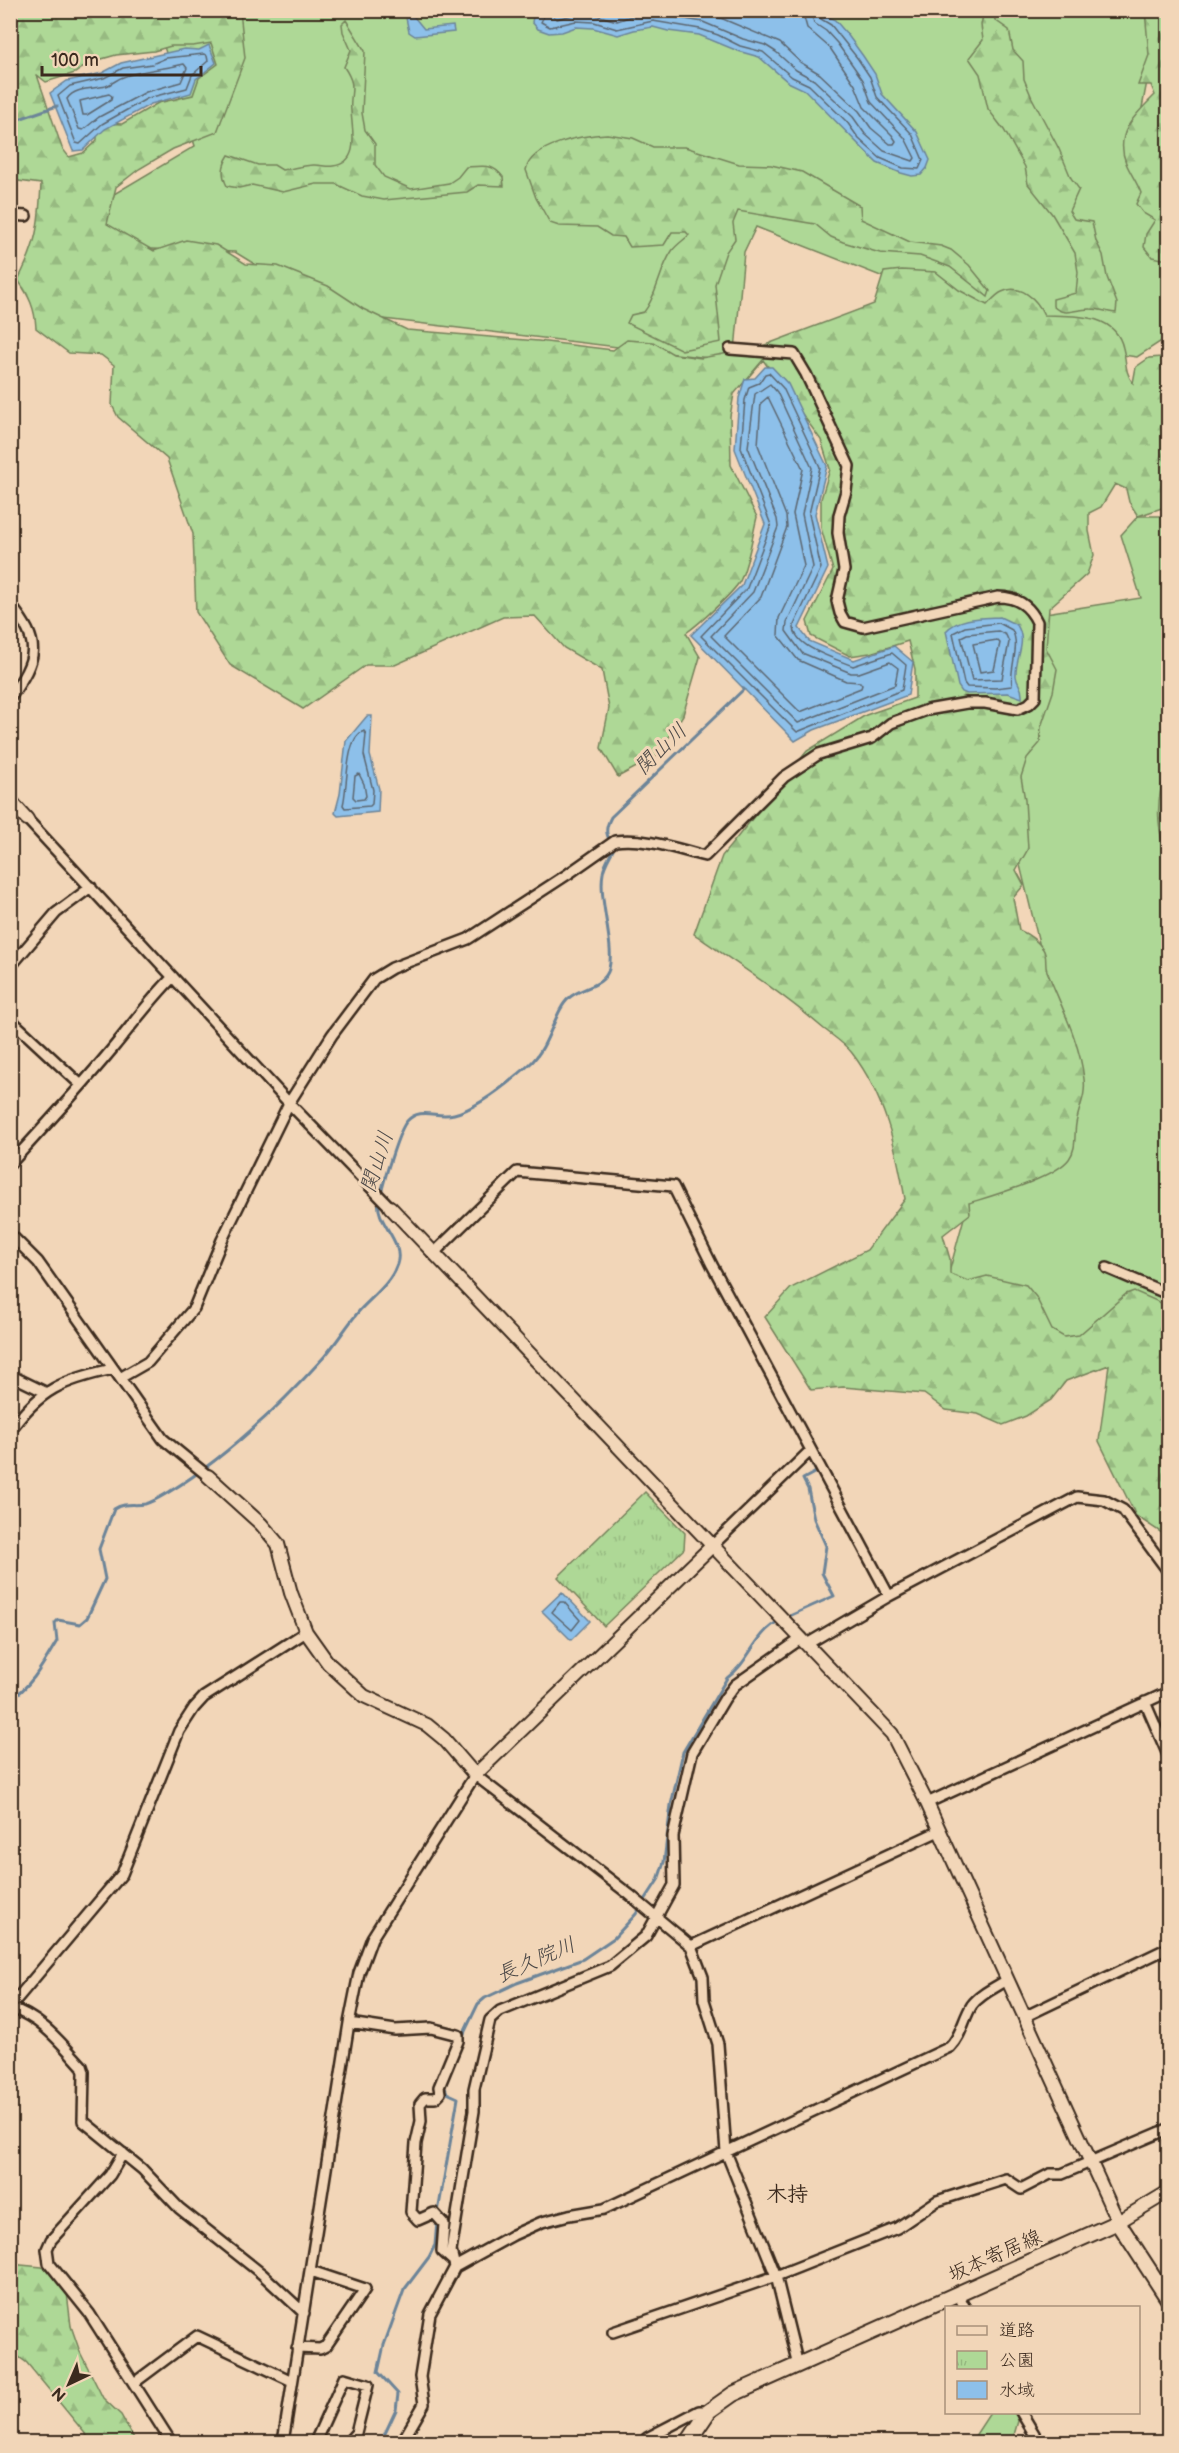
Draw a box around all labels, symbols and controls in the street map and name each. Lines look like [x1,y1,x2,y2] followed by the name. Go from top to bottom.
[42,39,201,77] scale bar
[51,50,99,71] text: 100 m
[630,718,692,780] water label: 関山川
[355,1128,399,1196] water label: 関山川
[492,1932,580,1988] water label: 長久院川
[766,2182,808,2207] district label: 木持
[944,2225,1046,2287] street label: 坂本寄居線
[945,2306,1140,2414] legend
[999,2320,1035,2341] text: 道路
[999,2350,1035,2371] text: 公園
[39,2354,99,2414] north arrow
[999,2380,1035,2401] text: 水域
[49,2383,71,2405] text: N

